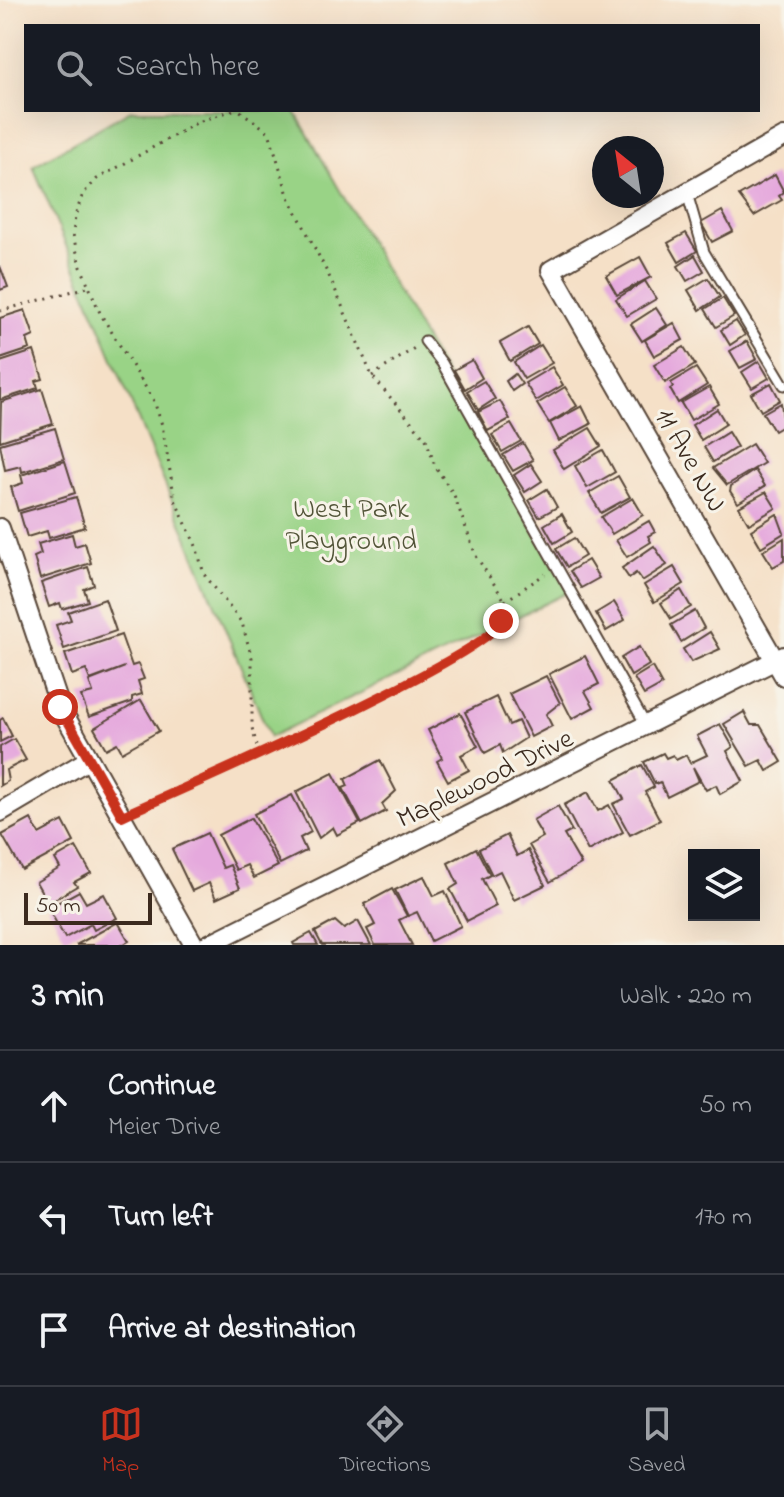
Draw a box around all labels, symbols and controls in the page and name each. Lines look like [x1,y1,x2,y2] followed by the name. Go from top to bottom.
[24,24,760,112] search box
[52,46,96,90] icon: search
[116,46,260,90] text: Search here
[592,136,664,208] north arrow
[643,401,735,520] street label: 11 Ave NW
[285,490,417,563] park label: West Park Playground
[483,603,519,639] route end
[42,689,78,725] route start
[390,719,581,841] street label: Maplewood Drive
[688,849,760,921] map controls
[688,849,760,921] button: layers
[24,889,152,925] scale bar
[36,891,81,923] text: 50 m
[32,972,104,1022] text: 3 min
[620,978,752,1016] text: Walk · 220 m
[108,1065,216,1109] text: Continue
[32,1084,76,1128] icon: ahead
[699,1087,752,1125] text: 50 m
[108,1109,221,1147] text: Meier Drive
[32,1196,76,1240] icon: left
[108,1196,213,1240] text: Turn left
[695,1199,752,1237] text: 170 m
[32,1308,76,1352] icon: arrive
[108,1308,356,1352] text: Arrive at destination
[99,1402,143,1482] tab: Map
[340,1402,431,1482] tab: Directions
[628,1402,685,1482] tab: Saved

